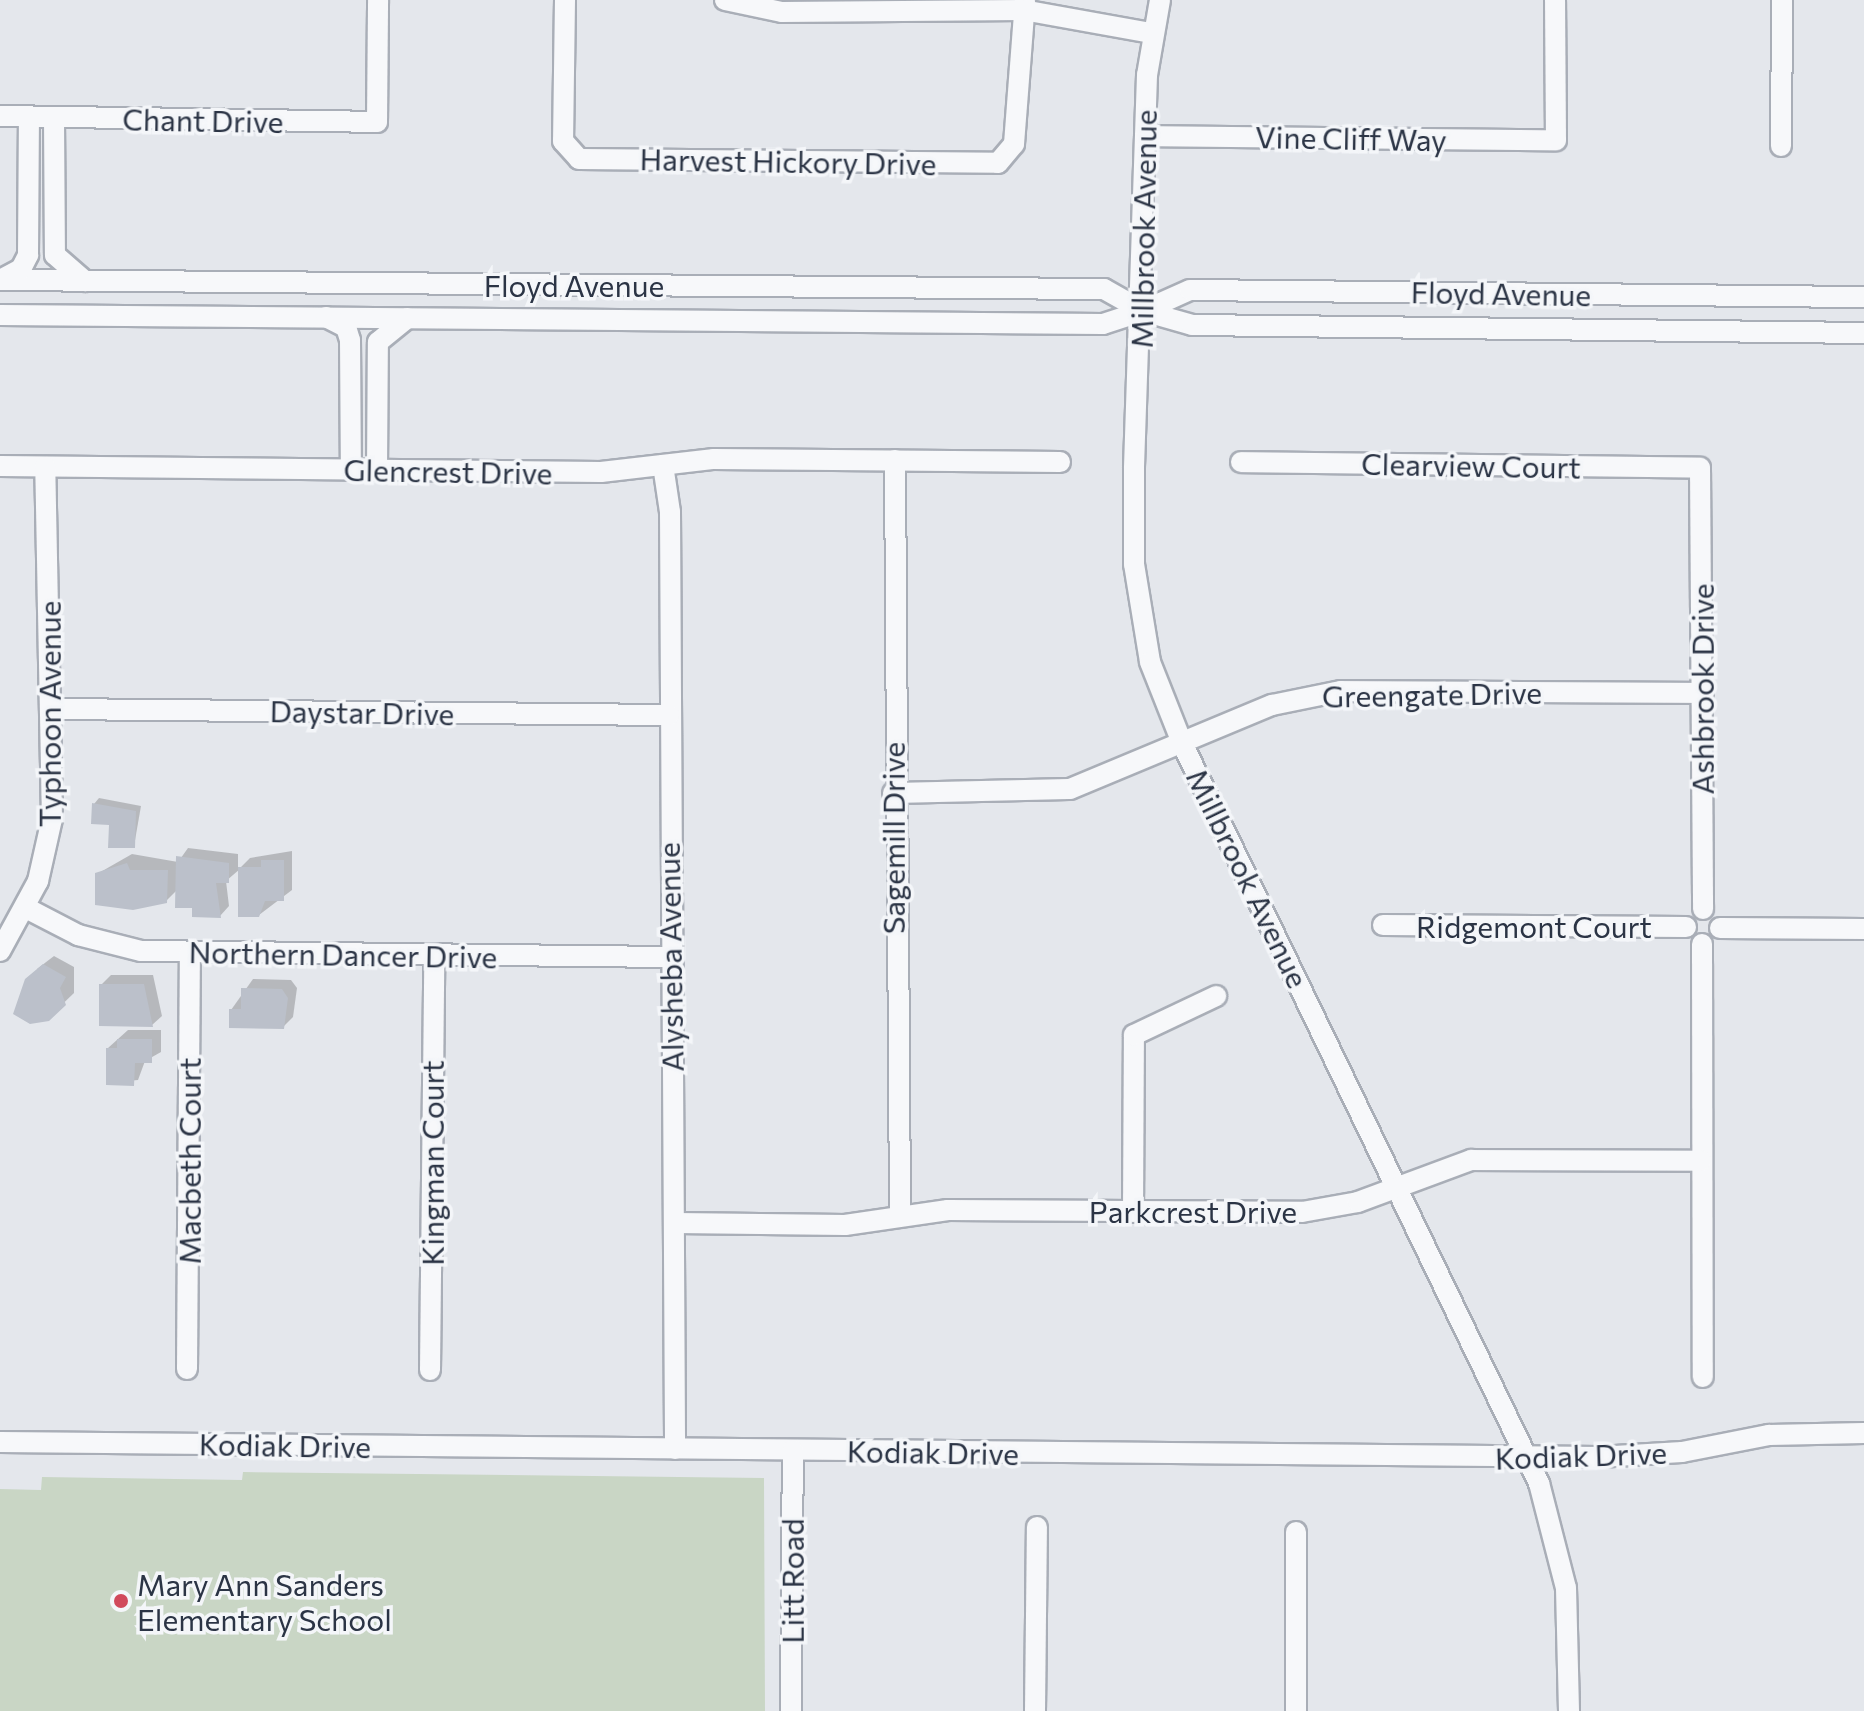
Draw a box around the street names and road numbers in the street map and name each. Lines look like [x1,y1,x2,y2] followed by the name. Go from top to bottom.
[122,101,284,139] street label: Chant Drive
[1123,109,1163,349] street label: Millbrook Avenue
[1255,118,1447,158] street label: Vine Cliff Way
[639,140,937,182] street label: Harvest Hickory Drive
[484,267,664,303] street label: Floyd Avenue
[1410,273,1592,313] street label: Floyd Avenue
[1361,445,1581,485] street label: Clearview Court
[343,451,553,491] street label: Glencrest Drive
[1684,583,1720,795] street label: Ashbrook Drive
[31,601,67,827] street label: Typhoon Avenue
[1322,674,1542,714] street label: Greengate Drive
[269,692,455,732] street label: Daystar Drive
[875,742,911,934] street label: Sagemill Drive
[1179,763,1317,993] street label: Millbrook Avenue
[650,842,690,1072] street label: Alysheba Avenue
[1416,908,1652,944] street label: Ridgemont Court
[188,933,498,975] street label: Northern Dancer Drive
[171,1057,207,1265] street label: Macbeth Court
[414,1060,450,1266] street label: Kingman Court
[1089,1193,1297,1229] street label: Parkcrest Drive
[199,1426,371,1464] street label: Kodiak Drive
[847,1433,1019,1471] street label: Kodiak Drive
[1494,1434,1668,1476] street label: Kodiak Drive
[774,1518,810,1644] street label: Litt Road

